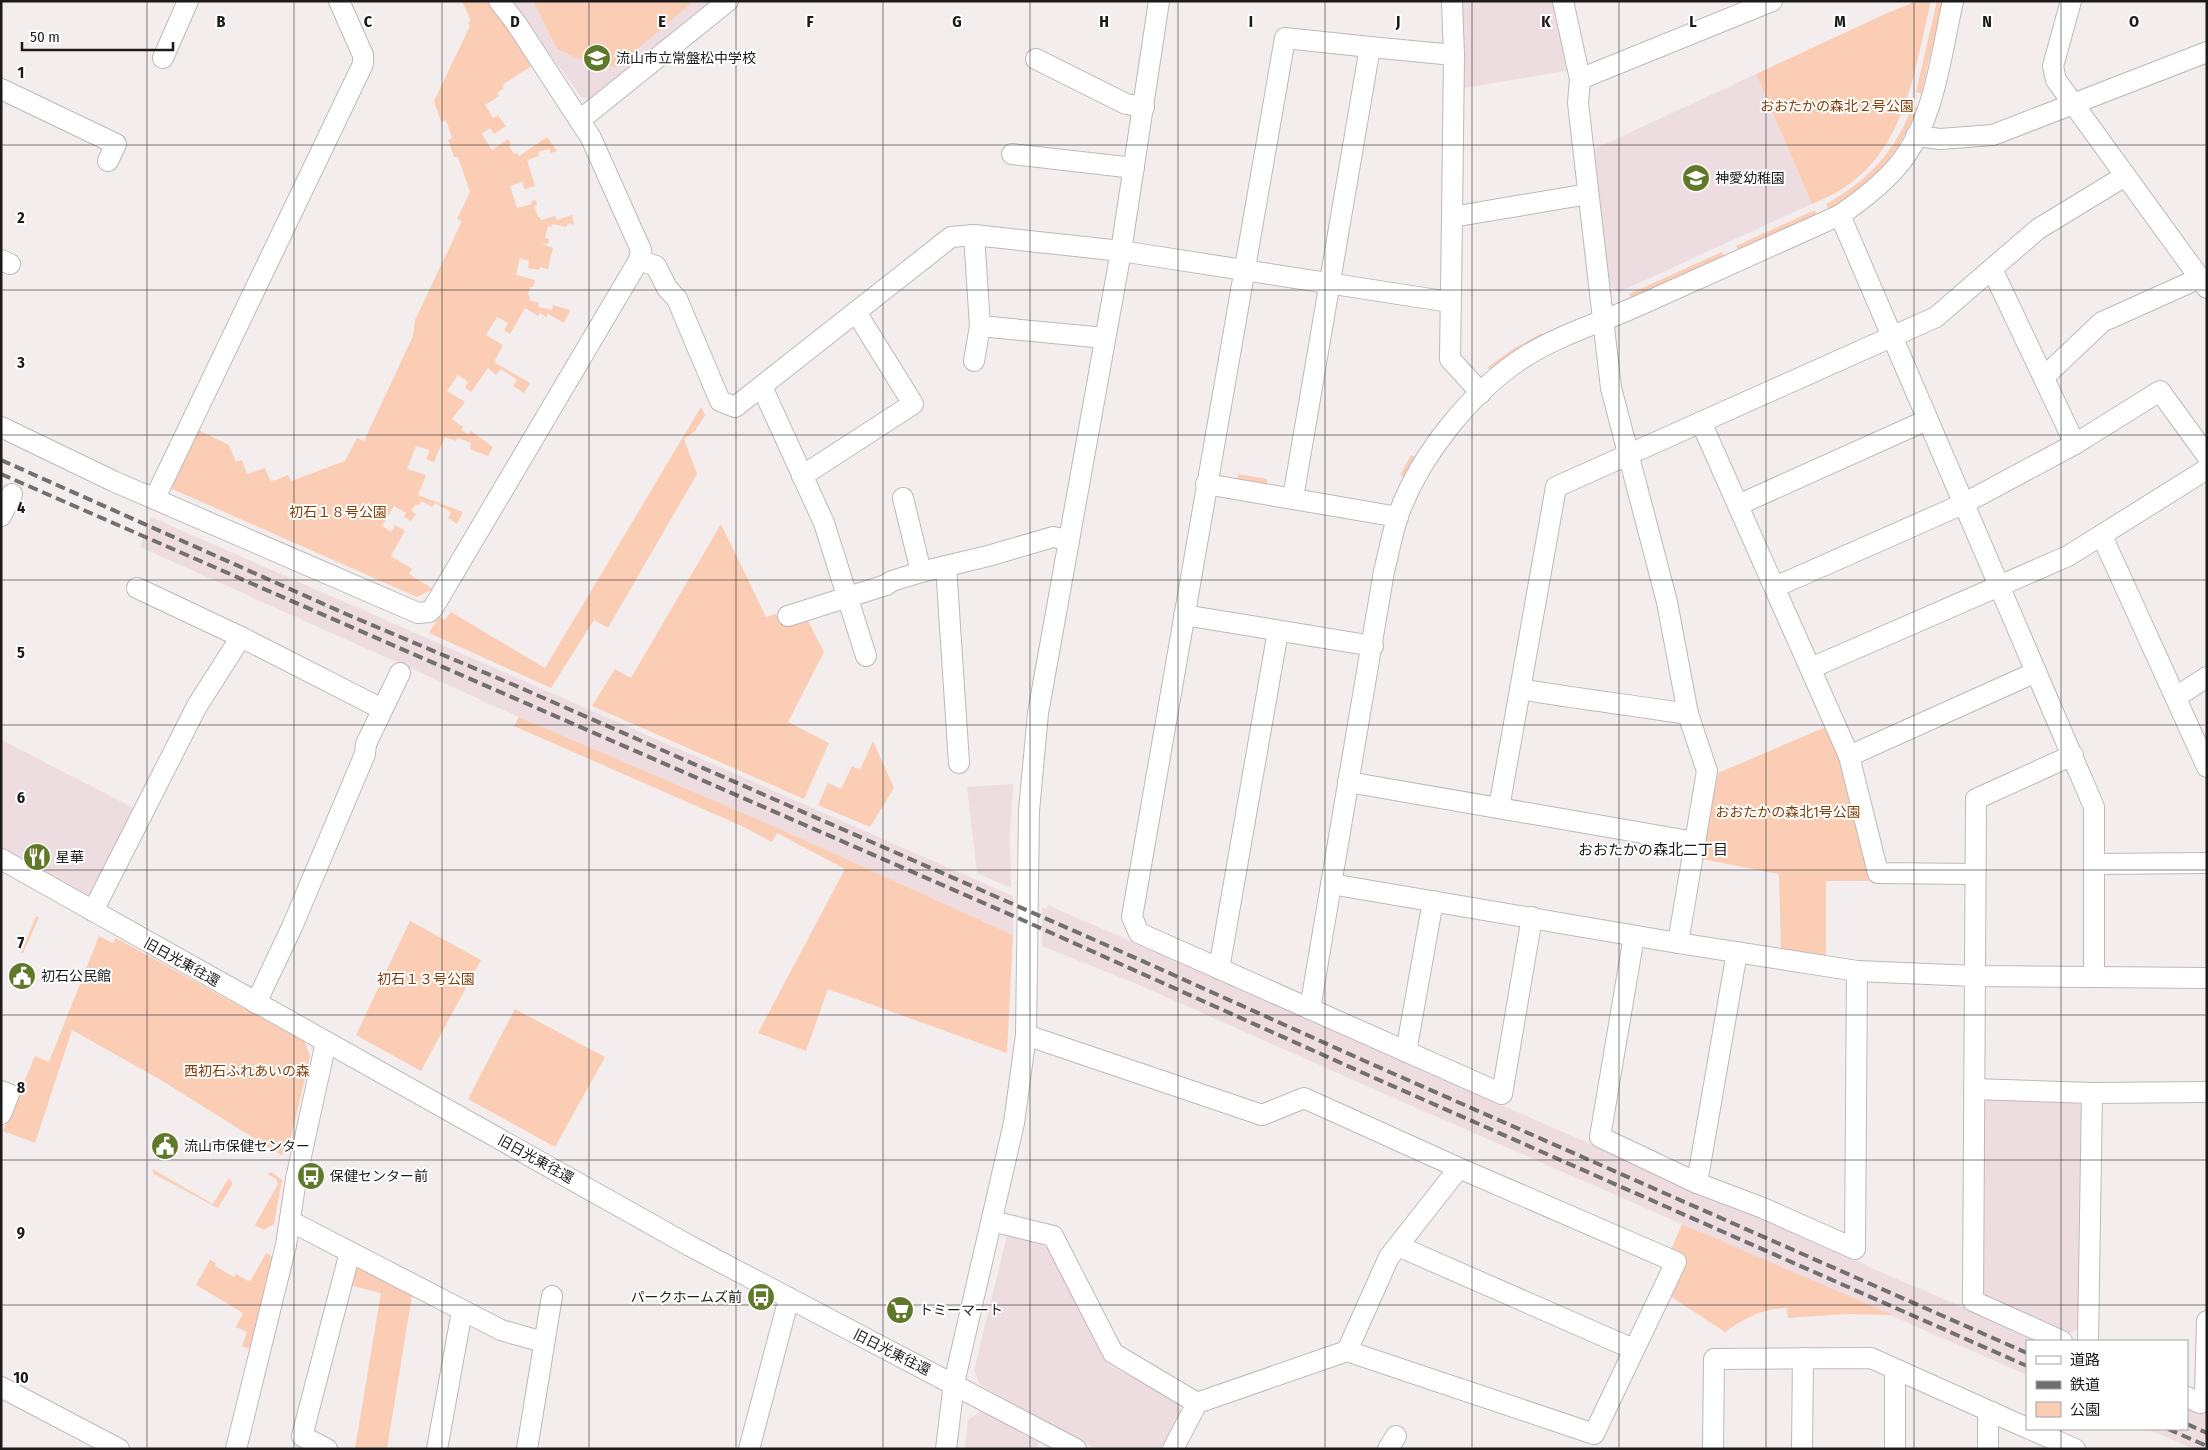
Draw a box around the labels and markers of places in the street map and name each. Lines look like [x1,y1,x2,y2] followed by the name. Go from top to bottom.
[582,43,612,73] school or university icon: 流山市立常盤松中学校
[616,50,756,67] place label: 流山市立常盤松中学校
[1681,163,1711,193] school or university icon: 神愛幼稚園
[1715,170,1785,187] place label: 神愛幼稚園
[22,842,52,872] restaurant icon: 星華
[56,849,84,866] place label: 星華
[7,961,37,991] public building icon: 初石公民館
[41,968,111,985] place label: 初石公民館
[150,1131,180,1161] public building icon: 流山市保健センター
[184,1138,310,1155] place label: 流山市保健センター
[296,1161,326,1191] bus stop icon: 保健センター前
[330,1168,428,1185] place label: 保健センター前
[746,1282,776,1312] bus stop icon: パークホームズ前
[630,1289,742,1306] place label: パークホームズ前
[885,1295,915,1325] supermarket icon: トミーマート
[919,1302,1003,1319] place label: トミーマート

